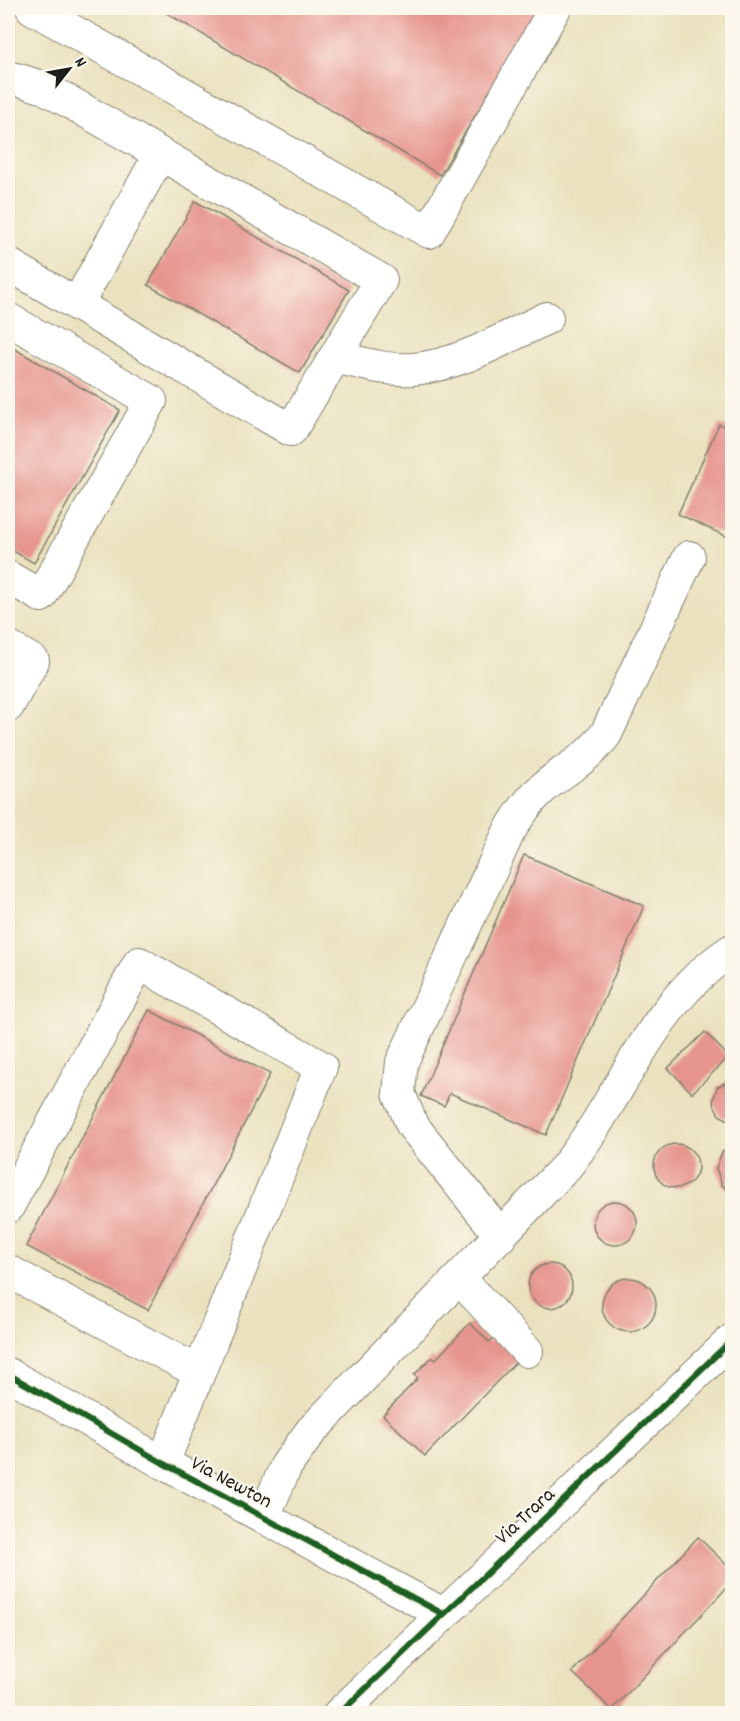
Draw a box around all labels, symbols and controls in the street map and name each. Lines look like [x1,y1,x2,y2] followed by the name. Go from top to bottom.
[39,39,99,99] north arrow
[68,53,92,72] text: N
[184,1450,277,1518] street label: Via Newton
[489,1481,564,1553] street label: Via Trara

